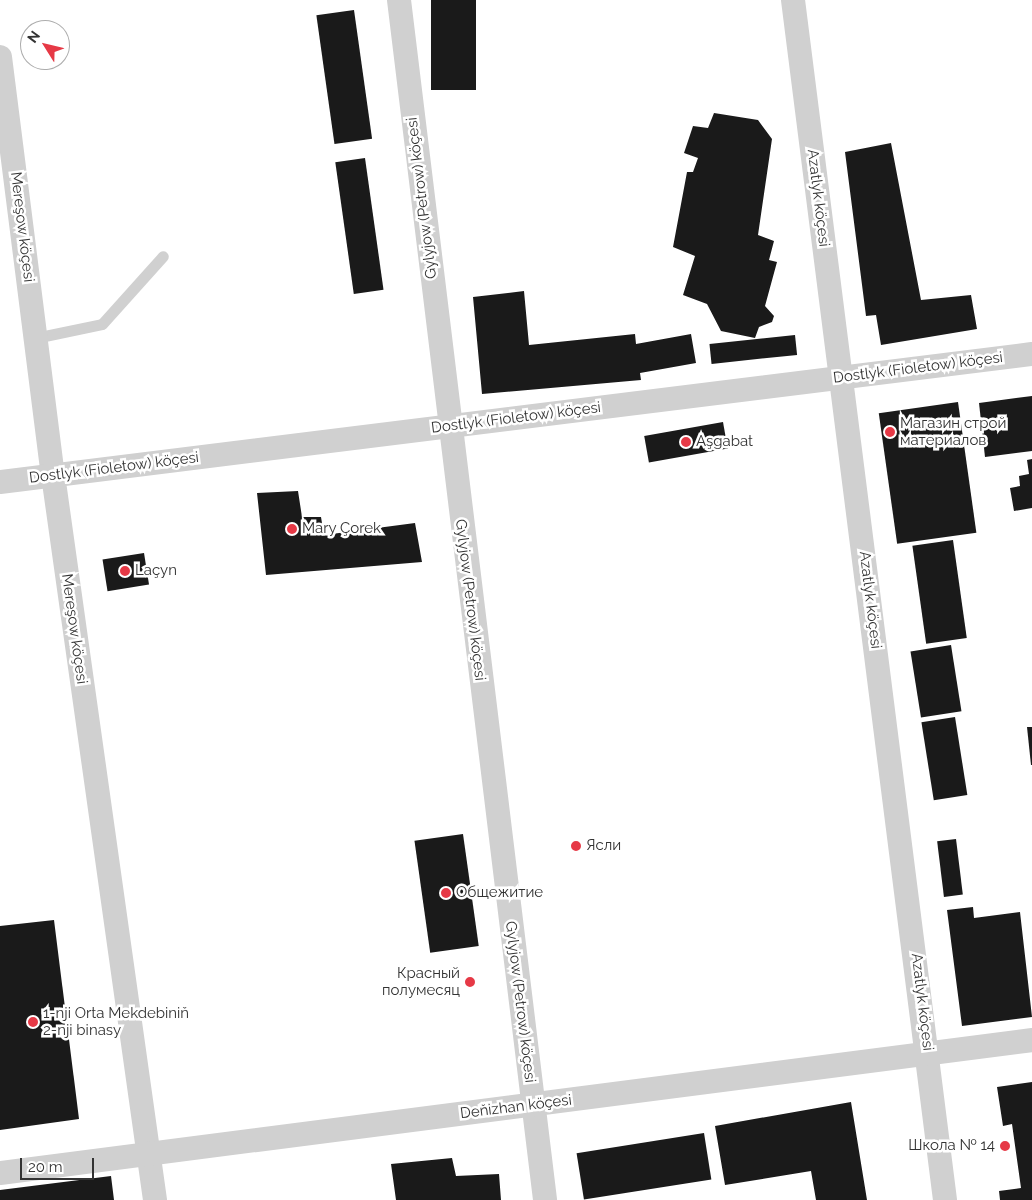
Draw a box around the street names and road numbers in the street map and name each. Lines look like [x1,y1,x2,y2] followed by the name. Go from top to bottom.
[403,116,441,280] street label: Gylyjow (Petrow) köçesi
[803,148,833,248] street label: Azatlyk köçesi
[6,171,38,283] street label: Mereşow köçesi
[832,349,1004,387] street label: Dostlyk (Fioletow) köçesi
[430,399,602,437] street label: Dostlyk (Fioletow) köçesi
[28,449,200,487] street label: Dostlyk (Fioletow) köçesi
[451,518,489,682] street label: Gylyjow (Petrow) köçesi
[855,550,885,650] street label: Azatlyk köçesi
[57,573,91,685] street label: Mereşow köçesi
[501,920,539,1084] street label: Gylyjow (Petrow) köçesi
[907,952,937,1052] street label: Azatlyk köçesi
[459,1091,573,1123] street label: Deňizhan köçesi

